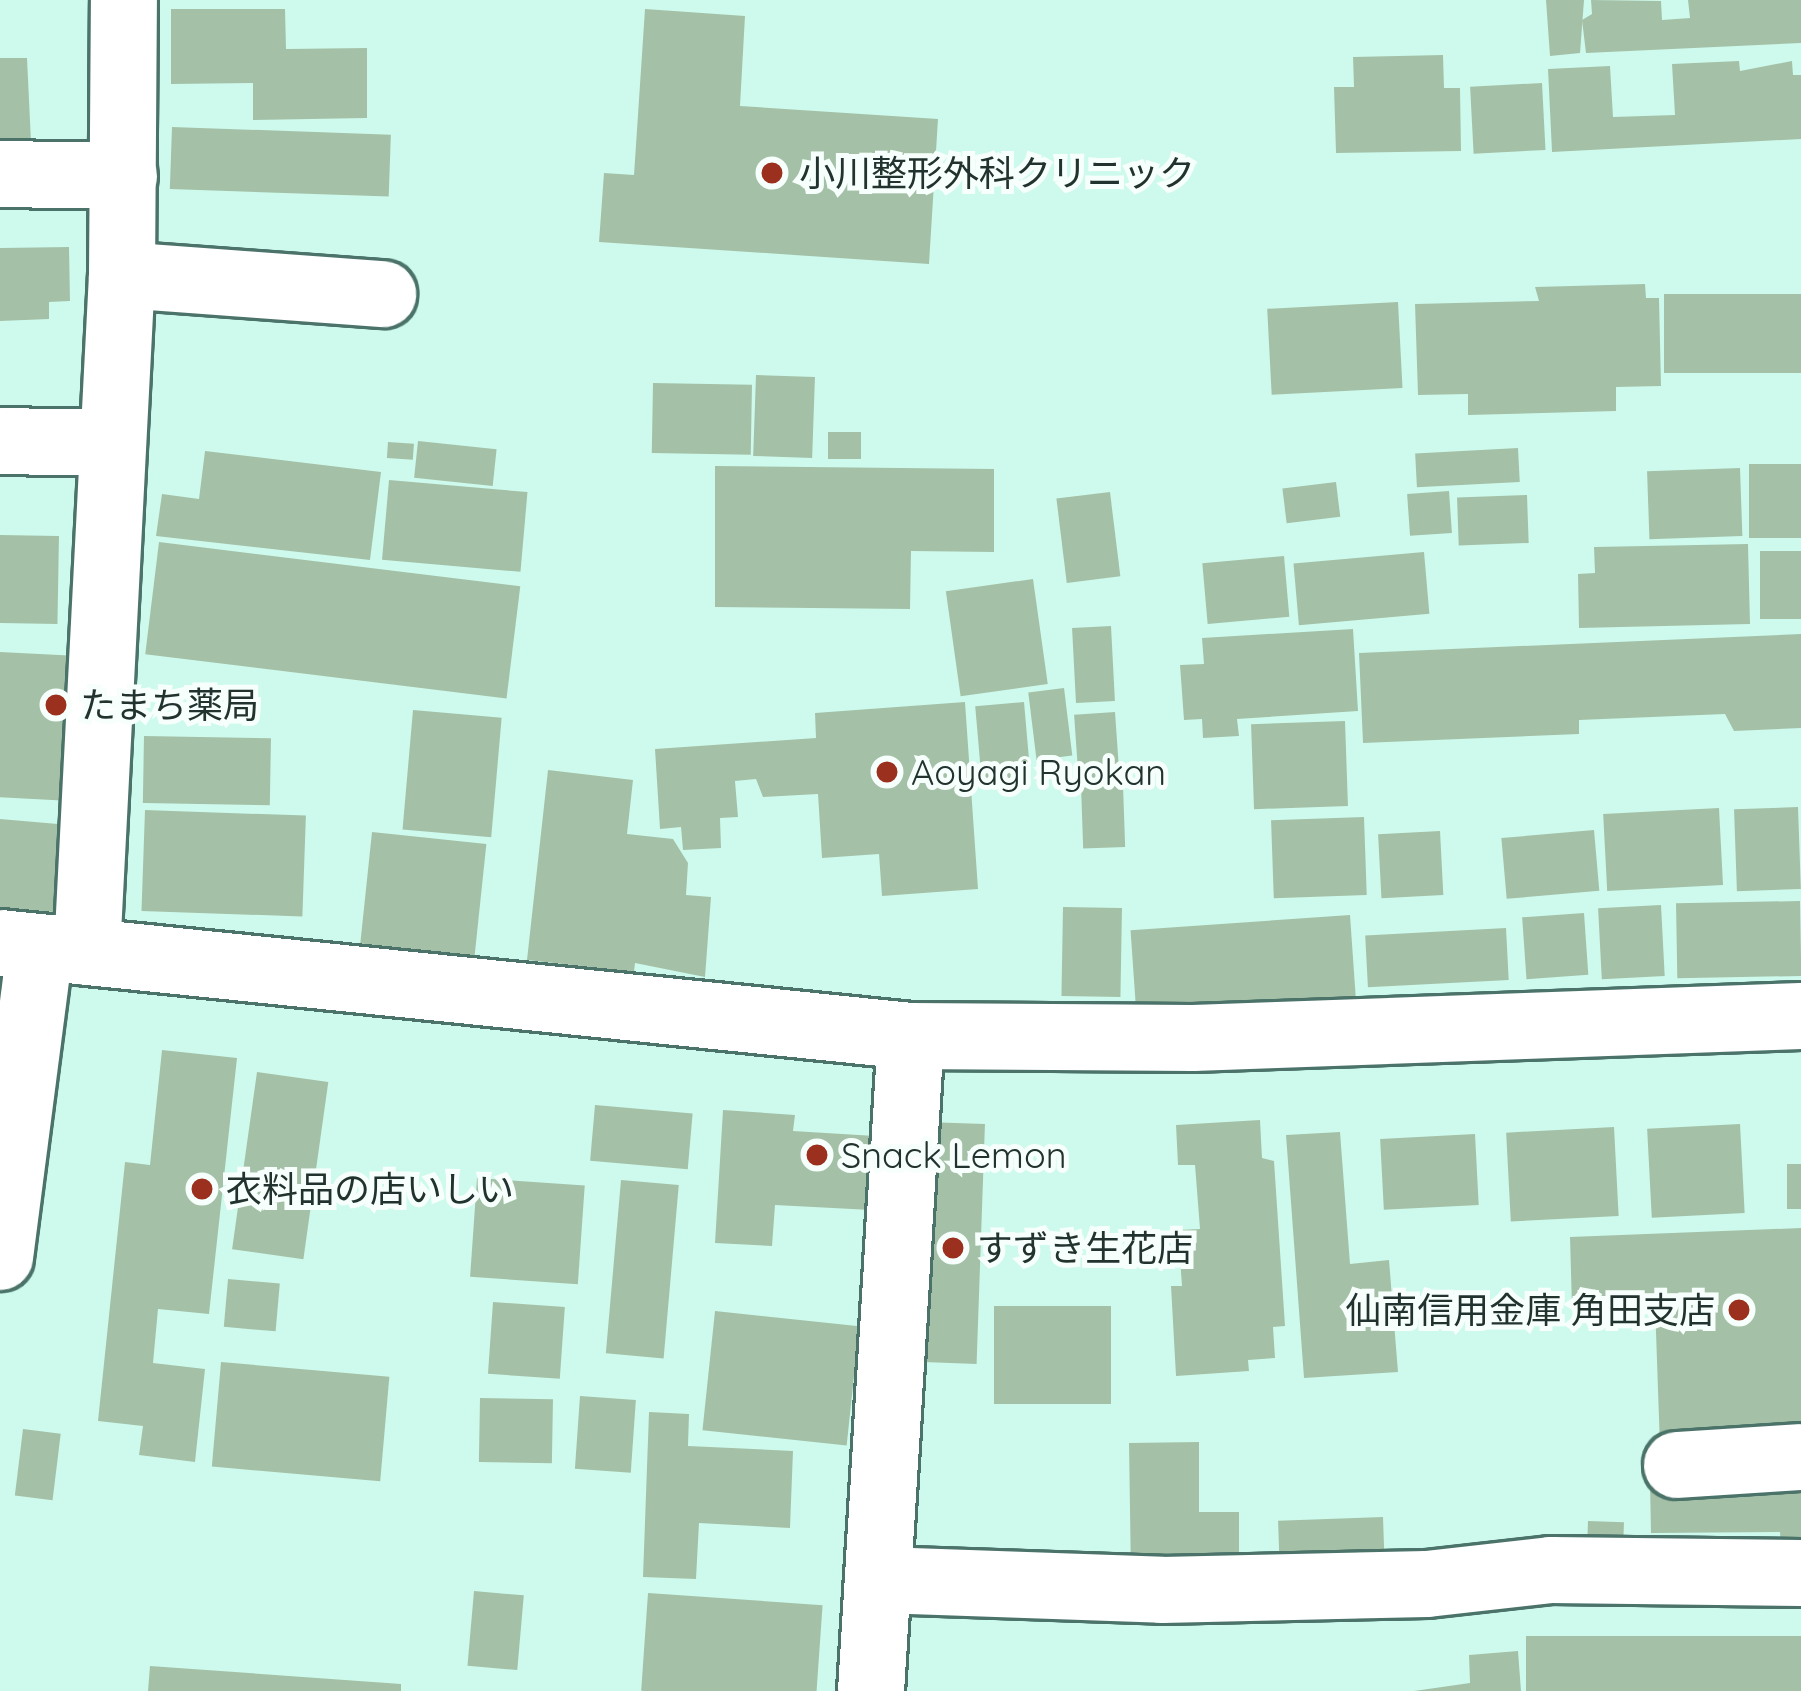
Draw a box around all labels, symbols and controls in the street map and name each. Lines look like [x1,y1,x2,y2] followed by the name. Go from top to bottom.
[799,151,1195,195] place label: 小川整形外科クリニック
[756,157,788,189] marker: 小川整形外科クリニック
[80,683,260,727] place label: たまち薬局
[43,692,69,718] marker: たまち薬局
[911,750,1166,794] place label: Aoyagi Ryokan
[874,759,900,785] marker: Aoyagi Ryokan
[841,1133,1066,1177] place label: Snack Lemon
[804,1142,830,1168] marker: Snack Lemon
[226,1167,514,1211] place label: 衣料品の店いしい
[189,1176,215,1202] marker: 衣料品の店いしい
[977,1226,1193,1270] place label: すずき生花店
[940,1235,966,1261] marker: すずき生花店
[1345,1288,1715,1332] place label: 仙南信用金庫 角田支店
[1726,1297,1752,1323] marker: 仙南信用金庫 角田支店

